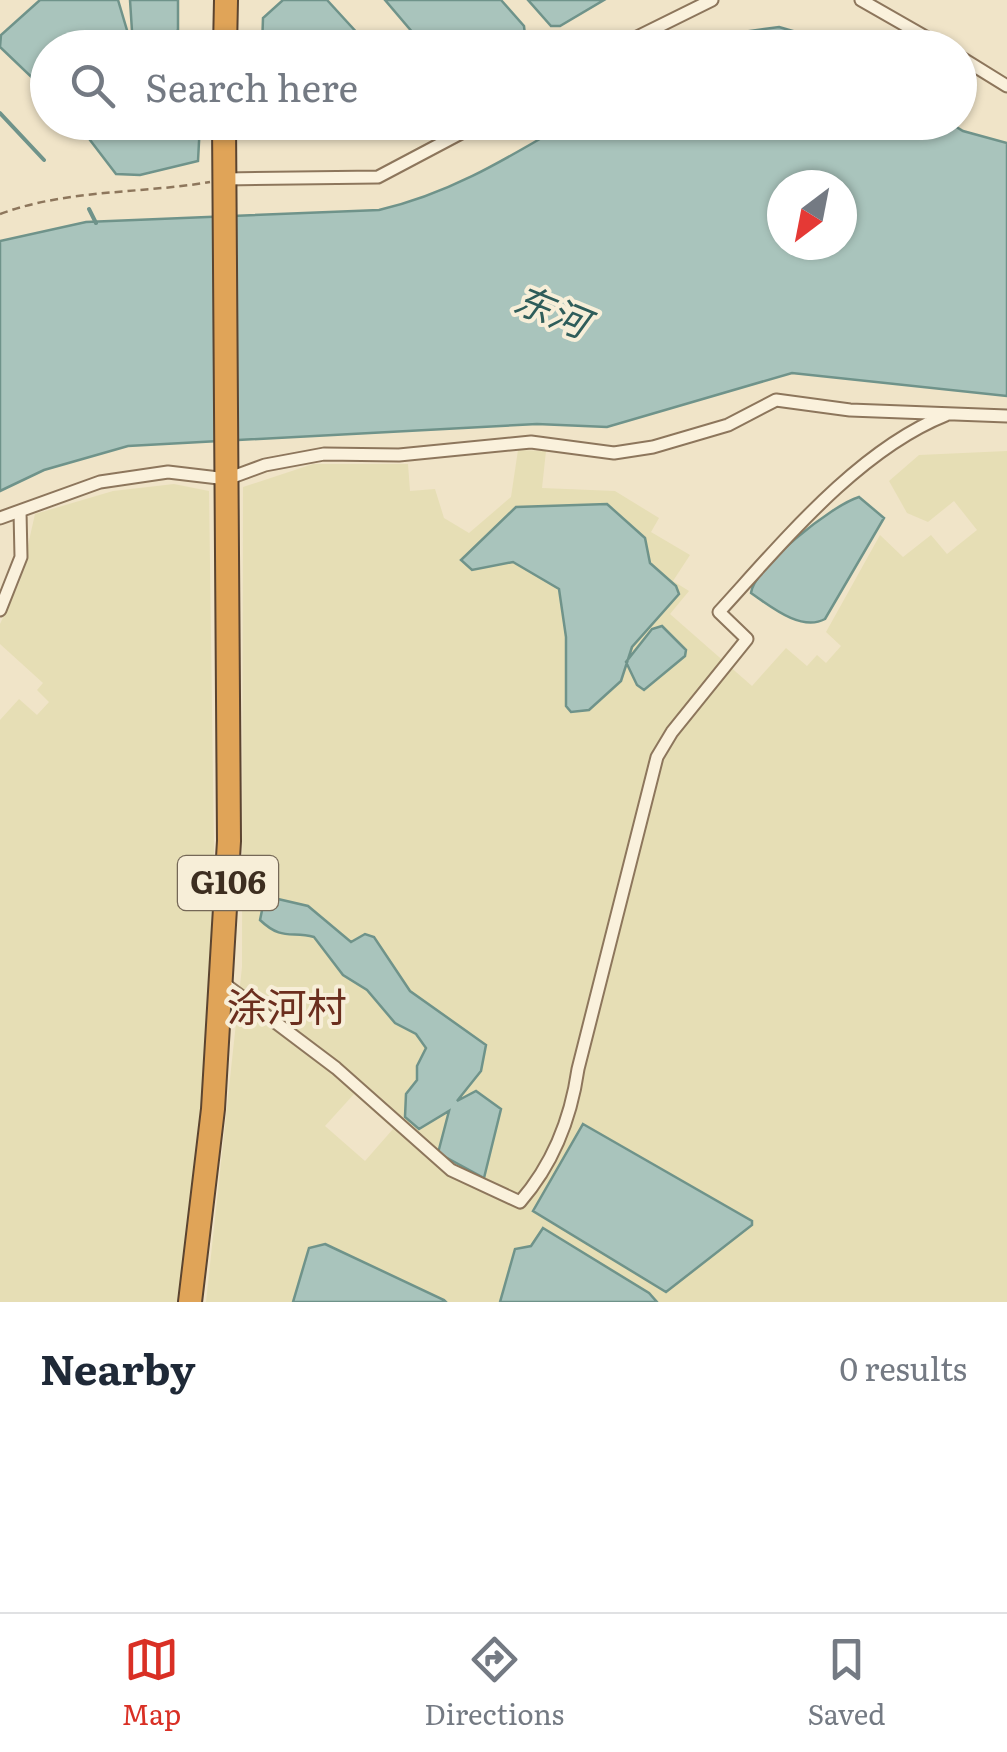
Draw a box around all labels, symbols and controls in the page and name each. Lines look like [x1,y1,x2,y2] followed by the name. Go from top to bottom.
[30,30,977,140] search box
[145,57,358,114] text: Search here
[65,58,120,113] icon: search
[767,170,857,260] north arrow
[506,268,605,352] water label: 东河
[178,856,278,910] road number: G106
[227,975,347,1034] district label: 涂河村
[40,1336,196,1398] text: Nearby
[839,1343,967,1391] text: 0 results
[122,1632,181,1734] tab: Map
[424,1632,564,1734] tab: Directions
[807,1632,885,1734] tab: Saved

